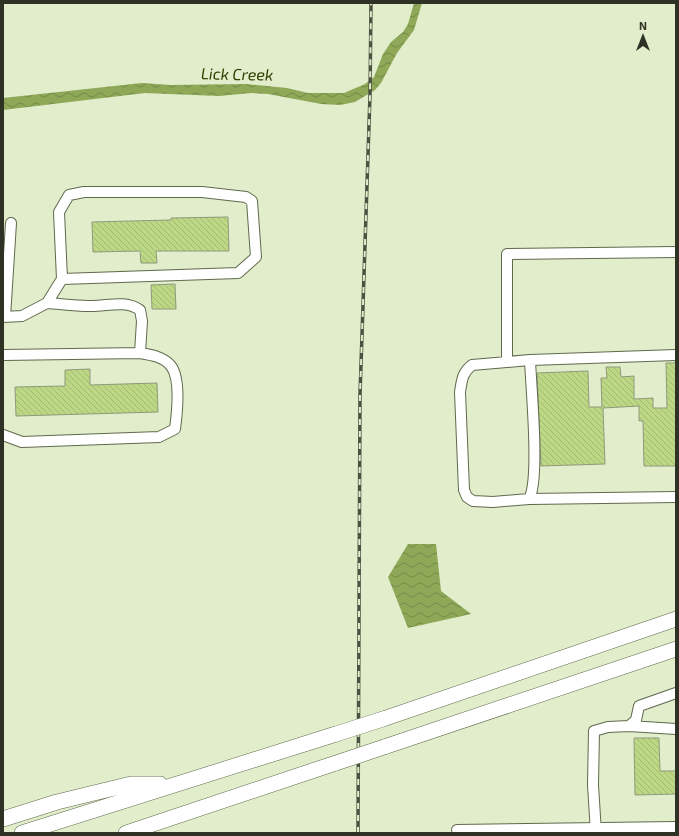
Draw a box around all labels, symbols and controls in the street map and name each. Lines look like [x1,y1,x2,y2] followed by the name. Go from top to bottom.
[623,16,663,56] north arrow
[639,19,647,32] text: N
[201,63,273,84] water label: Lick Creek

